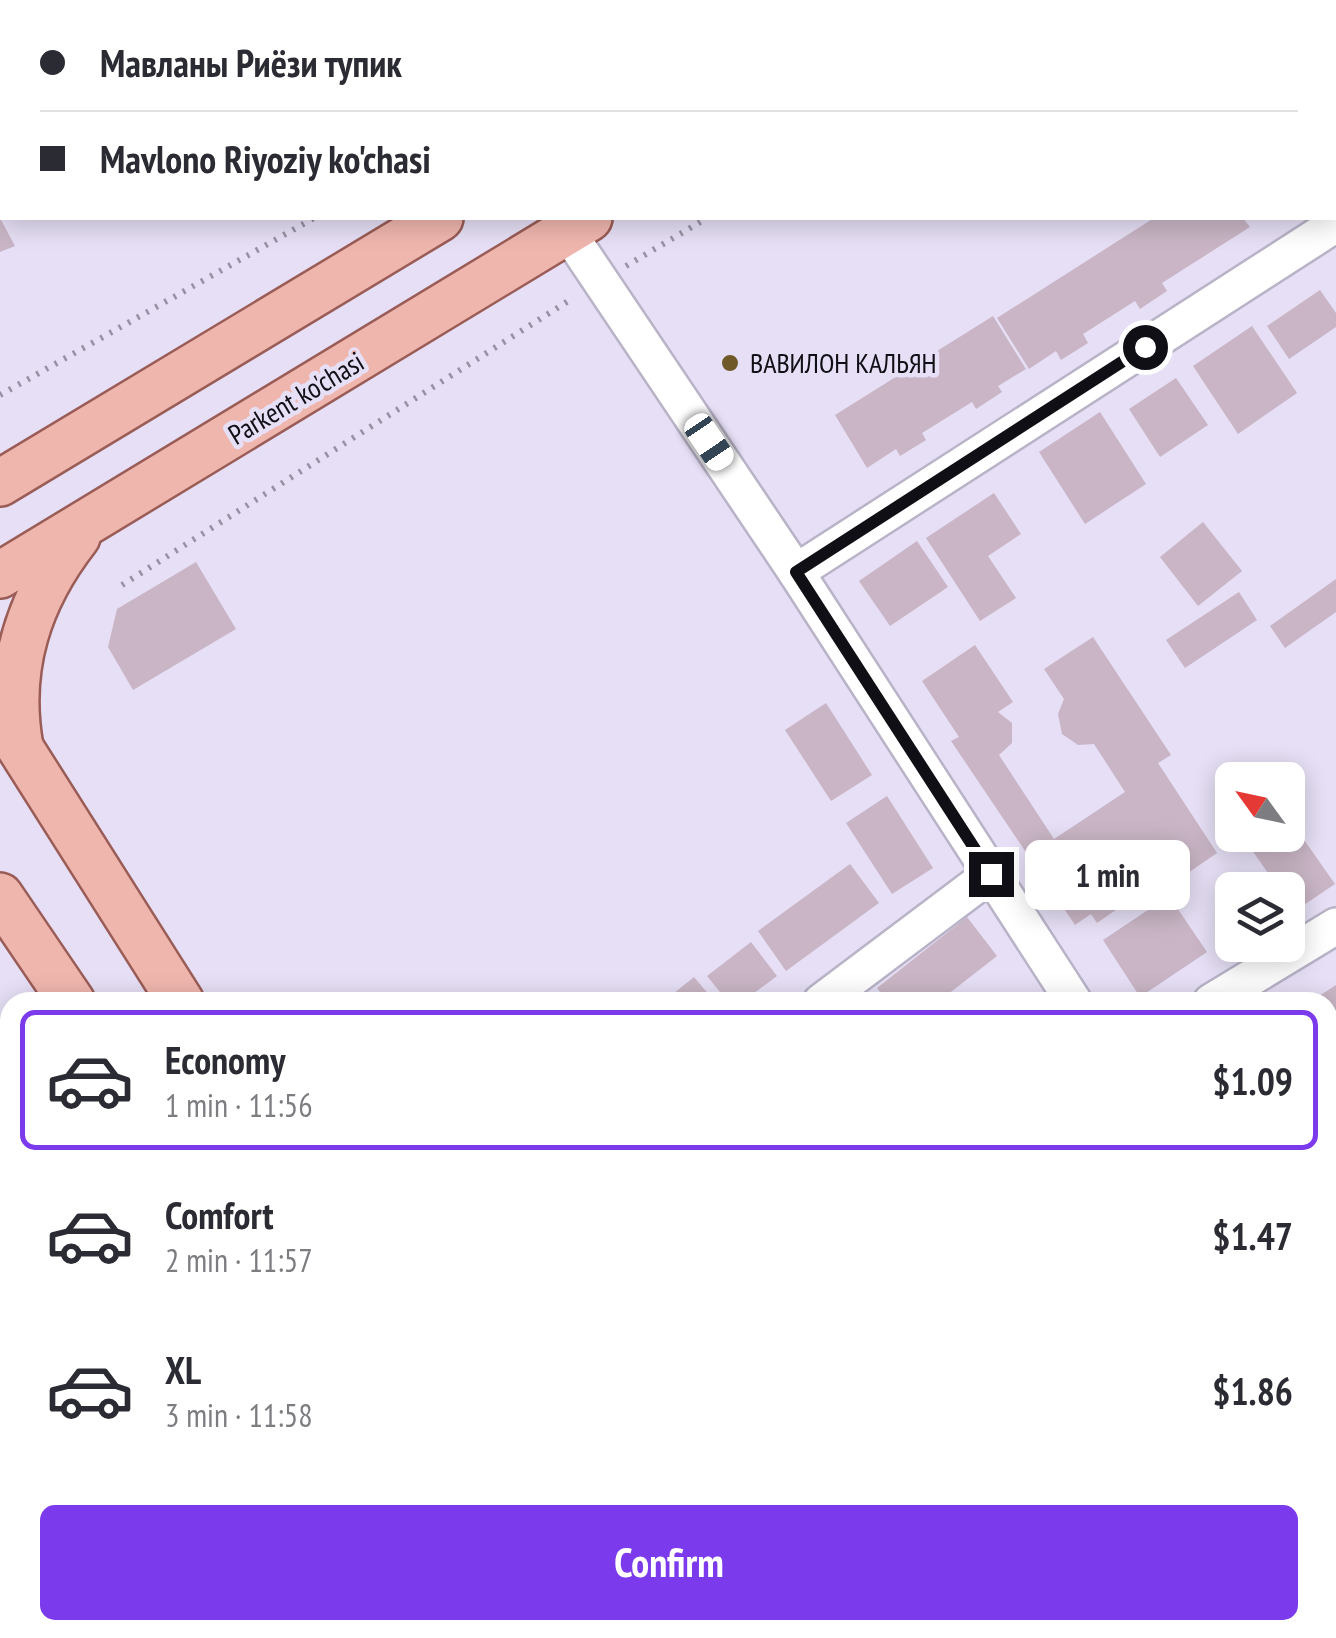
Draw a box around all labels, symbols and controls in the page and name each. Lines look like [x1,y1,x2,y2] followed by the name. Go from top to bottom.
[100,38,402,87] text: Мавланы Риёзи тупик
[100,134,431,183] text: Mavlono Riyoziy ko'chasi
[1123,325,1168,370] route start
[221,343,370,453] street label: Parkent ko'chasi
[750,344,937,381] place label: ВАВИЛОН КАЛЬЯН
[719,352,741,374] marker: ВАВИЛОН КАЛЬЯН
[680,409,738,475] car
[1215,762,1305,852] north arrow
[1215,762,1305,962] map controls
[1026,839,1191,909] callout: 1 min
[969,852,1014,897] route end
[1075,854,1140,896] text: 1 min
[1215,872,1305,962] button: layers
[45,1035,135,1125] icon: car
[165,1035,285,1084] text: Economy
[1212,1056,1293,1105] text: $1.09
[165,1084,313,1126] text: 1 min · 11:56
[45,1190,135,1280] icon: car
[165,1190,274,1239] text: Comfort
[1212,1211,1293,1260] text: $1.47
[165,1239,313,1281] text: 2 min · 11:57
[45,1345,135,1435] icon: car
[165,1345,201,1394] text: XL
[1212,1366,1293,1415] text: $1.86
[165,1394,313,1436] text: 3 min · 11:58
[40,1505,1298,1620] button: Confirm

